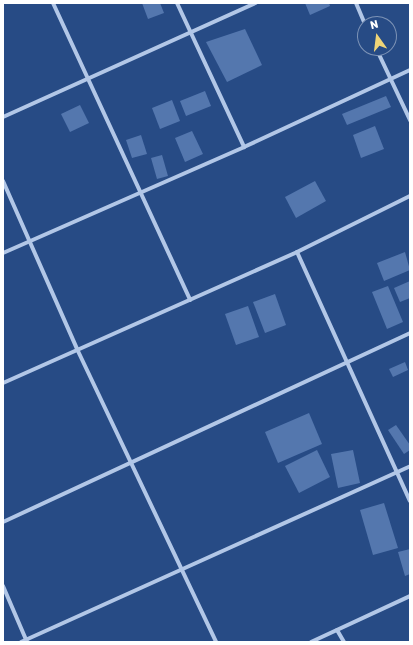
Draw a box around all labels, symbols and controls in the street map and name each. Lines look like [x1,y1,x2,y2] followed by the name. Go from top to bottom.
[357,16,397,56] north arrow
[369,18,380,32] text: N

